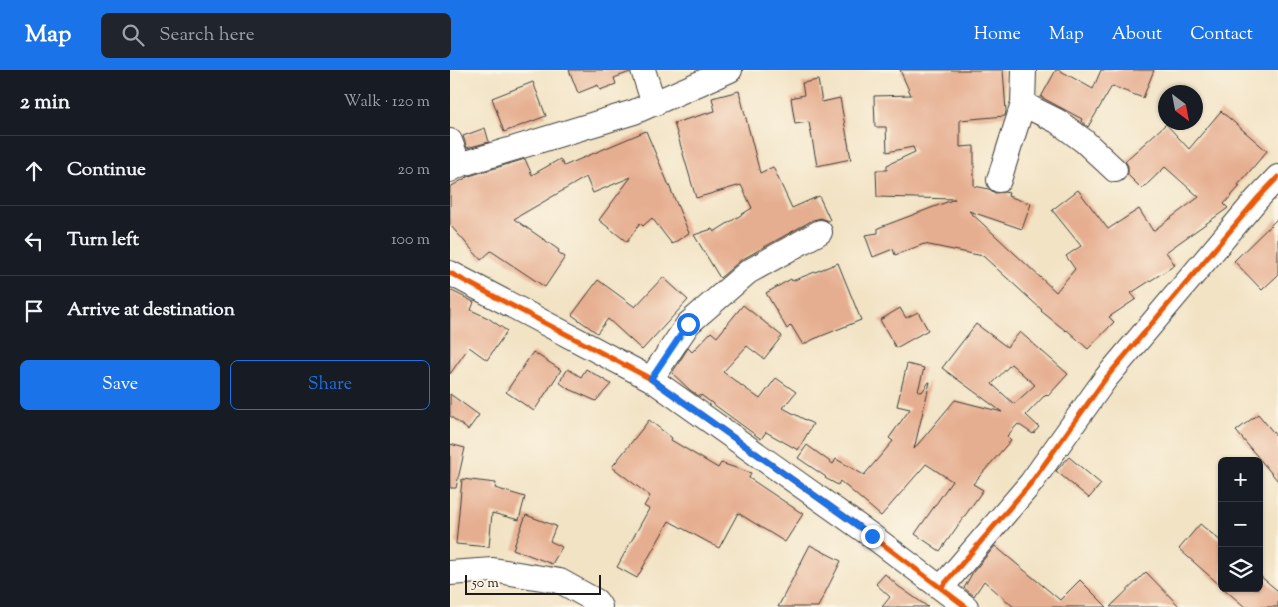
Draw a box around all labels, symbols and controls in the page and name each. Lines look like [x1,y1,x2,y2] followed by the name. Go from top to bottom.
[101,13,451,58] search box
[25,18,71,52] text: Map
[119,21,147,49] icon: search
[159,22,255,49] text: Search here
[974,22,1021,48] text: Home
[1049,22,1084,48] text: Map
[1112,22,1162,48] text: About
[1190,22,1253,48] text: Contact
[1158,85,1203,130] north arrow
[20,88,70,118] text: 2 min
[344,91,430,114] text: Walk · 120 m
[20,157,48,185] icon: ahead
[67,157,146,184] text: Continue
[397,159,430,182] text: 20 m
[20,227,48,255] icon: left
[67,227,139,254] text: Turn left
[391,229,430,252] text: 100 m
[20,297,48,325] icon: arrive
[67,297,235,324] text: Arrive at destination
[677,313,700,336] route start
[20,360,220,410] button: Save
[230,360,430,410] button: Share
[1218,457,1263,592] map controls
[1218,457,1263,502] button: +
[1218,502,1263,547] button: −
[861,525,884,548] route end
[1218,547,1263,592] button: layers
[465,572,601,595] scale bar
[472,574,499,594] text: 50 m

